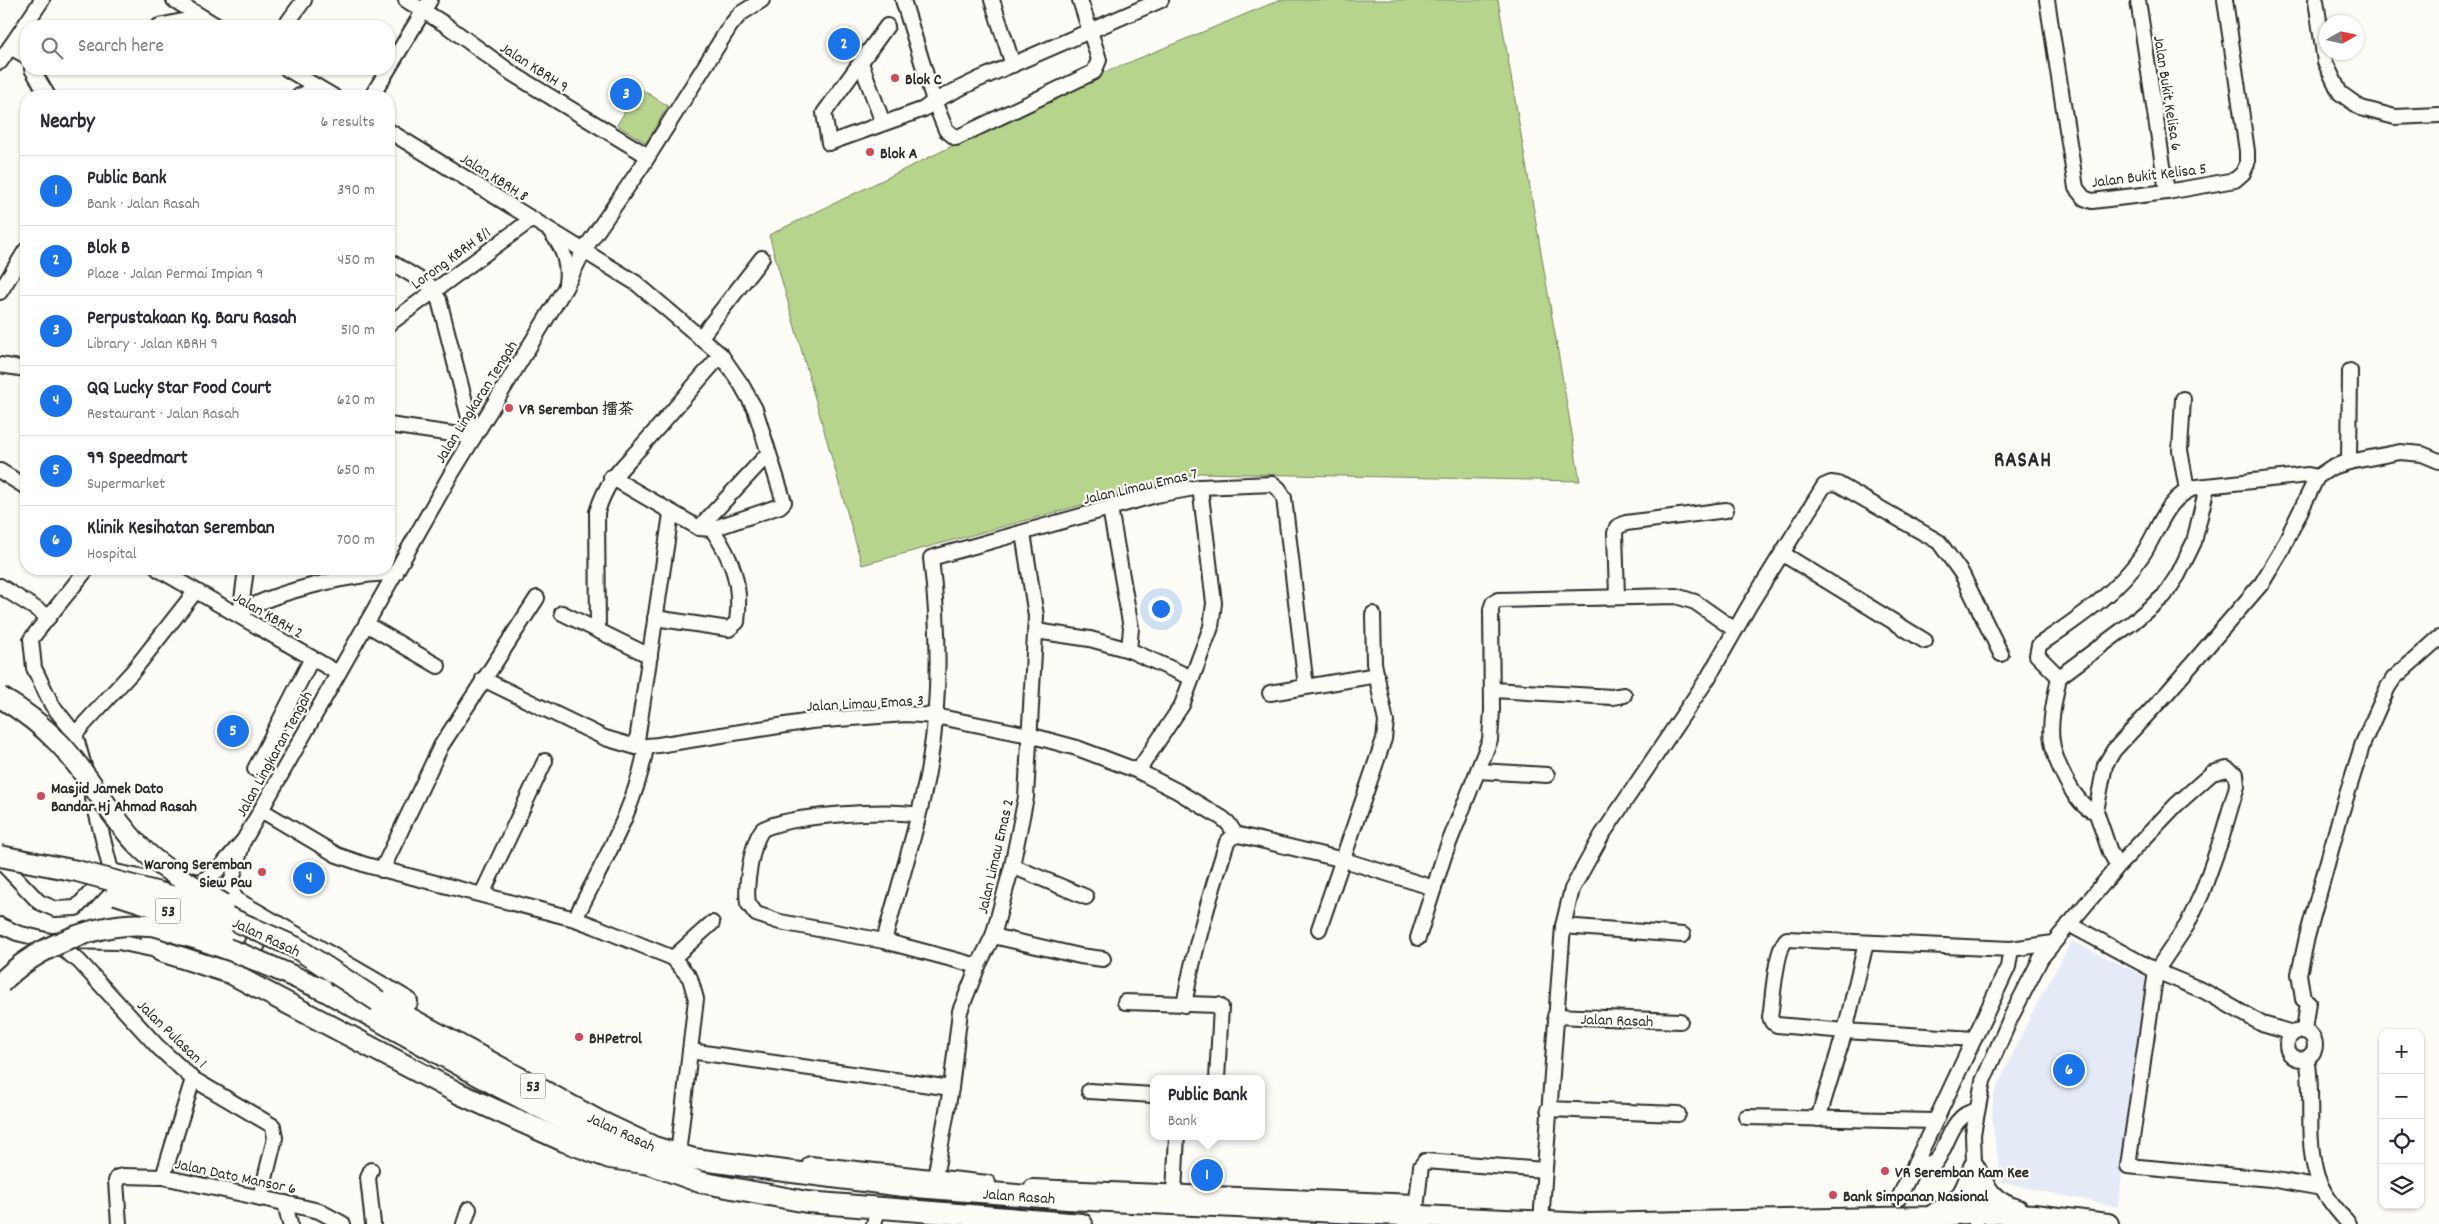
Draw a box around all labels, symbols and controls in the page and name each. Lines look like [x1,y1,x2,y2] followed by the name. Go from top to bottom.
[2319,15,2364,60] north arrow
[20,20,395,75] search box
[828,25,860,63] pin: 2
[38,34,66,62] icon: search
[78,34,164,61] text: Search here
[2146,34,2187,153] street label: Jalan Bukit Kelisa 6
[495,37,572,99] street label: Jalan KBRH 9
[905,69,942,92] place label: Blok C
[889,72,901,84] marker: Blok C
[610,75,642,113] pin: 3
[40,108,95,138] text: Nearby
[320,111,375,134] text: 6 results
[880,143,918,166] place label: Blok A
[864,146,876,158] marker: Blok A
[455,148,532,208] street label: Jalan KBRH 8
[2090,158,2208,195] street label: Jalan Bukit Kelisa 5
[87,166,167,193] text: Public Bank
[54,179,58,202] text: 1
[337,179,375,202] text: 390 m
[87,193,200,216] text: Bank · Jalan Rasah
[407,222,496,296] street label: Lorong KBRH 8/1
[87,236,130,263] text: Blok B
[53,249,60,272] text: 2
[338,249,375,272] text: 450 m
[87,263,263,286] text: Place · Jalan Permai Impian 9
[87,306,297,333] text: Perpustakaan Kg. Baru Rasah
[52,319,60,342] text: 3
[341,319,375,342] text: 510 m
[87,333,218,356] text: Library · Jalan KBRH 9
[430,337,524,468] street label: Jalan Lingkaran Tengah
[87,376,271,403] text: QQ Lucky Star Food Court
[53,389,59,412] text: 4
[337,389,375,412] text: 620 m
[519,399,634,422] place label: VR Seremban 擂茶
[503,402,515,414] marker: VR Seremban 擂茶
[87,403,239,426] text: Restaurant · Jalan Rasah
[87,446,188,473] text: 99 Speedmart
[1994,447,2052,477] district label: RASAH
[52,459,60,482] text: 5
[336,459,375,482] text: 650 m
[1081,463,1200,512] street label: Jalan Limau Emas 7
[87,473,165,496] text: Supermarket
[87,516,275,543] text: Klinik Kesihatan Seremban
[52,529,60,552] text: 6
[337,529,375,552] text: 700 m
[87,543,137,566] text: Hospital
[229,587,307,645] street label: Jalan KBRH 2
[1148,596,1174,622] your location
[231,687,319,821] street label: Jalan Lingkaran Tengah
[806,690,924,719] street label: Jalan Limau Emas 3
[217,712,249,750] pin: 5
[51,778,197,819] place label: Masjid Jamek Dato Bandar Hj Ahmad Rasah
[35,790,47,802] marker: Masjid Jamek Dato Bandar Hj Ahmad Rasah
[972,797,1021,916] street label: Jalan Limau Emas 2
[144,854,252,895] place label: Warong Seremban Siew Pau
[293,859,325,897] pin: 4
[256,866,268,878] marker: Warong Seremban Siew Pau
[156,898,180,924] road number: 53
[228,913,304,964] street label: Jalan Rasah
[131,995,212,1074] street label: Jalan Pulasan 1
[1580,1009,1654,1034] street label: Jalan Rasah
[589,1028,642,1051] place label: BHPetrol
[2379,1029,2424,1209] map controls
[2379,1029,2424,1074] button: +
[573,1031,585,1043] marker: BHPetrol
[2053,1051,2085,1089] pin: 6
[520,1074,546,1098] road number: 53
[2379,1074,2424,1119] button: −
[1150,1075,1265,1140] popup
[1168,1083,1247,1110] text: Public Bank
[583,1108,659,1159] street label: Jalan Rasah
[1168,1110,1197,1133] text: Bank
[2379,1119,2424,1164] button: locate
[173,1153,299,1202] street label: Jalan Dato Mansor 6
[1191,1156,1223,1194] pin: 1
[1895,1162,2029,1185] place label: VR Seremban Kam Kee
[2379,1164,2424,1209] button: layers
[1879,1165,1891,1177] marker: VR Seremban Kam Kee
[982,1183,1056,1211] street label: Jalan Rasah
[1843,1186,1989,1209] place label: Bank Simpanan Nasional
[1827,1189,1839,1201] marker: Bank Simpanan Nasional

